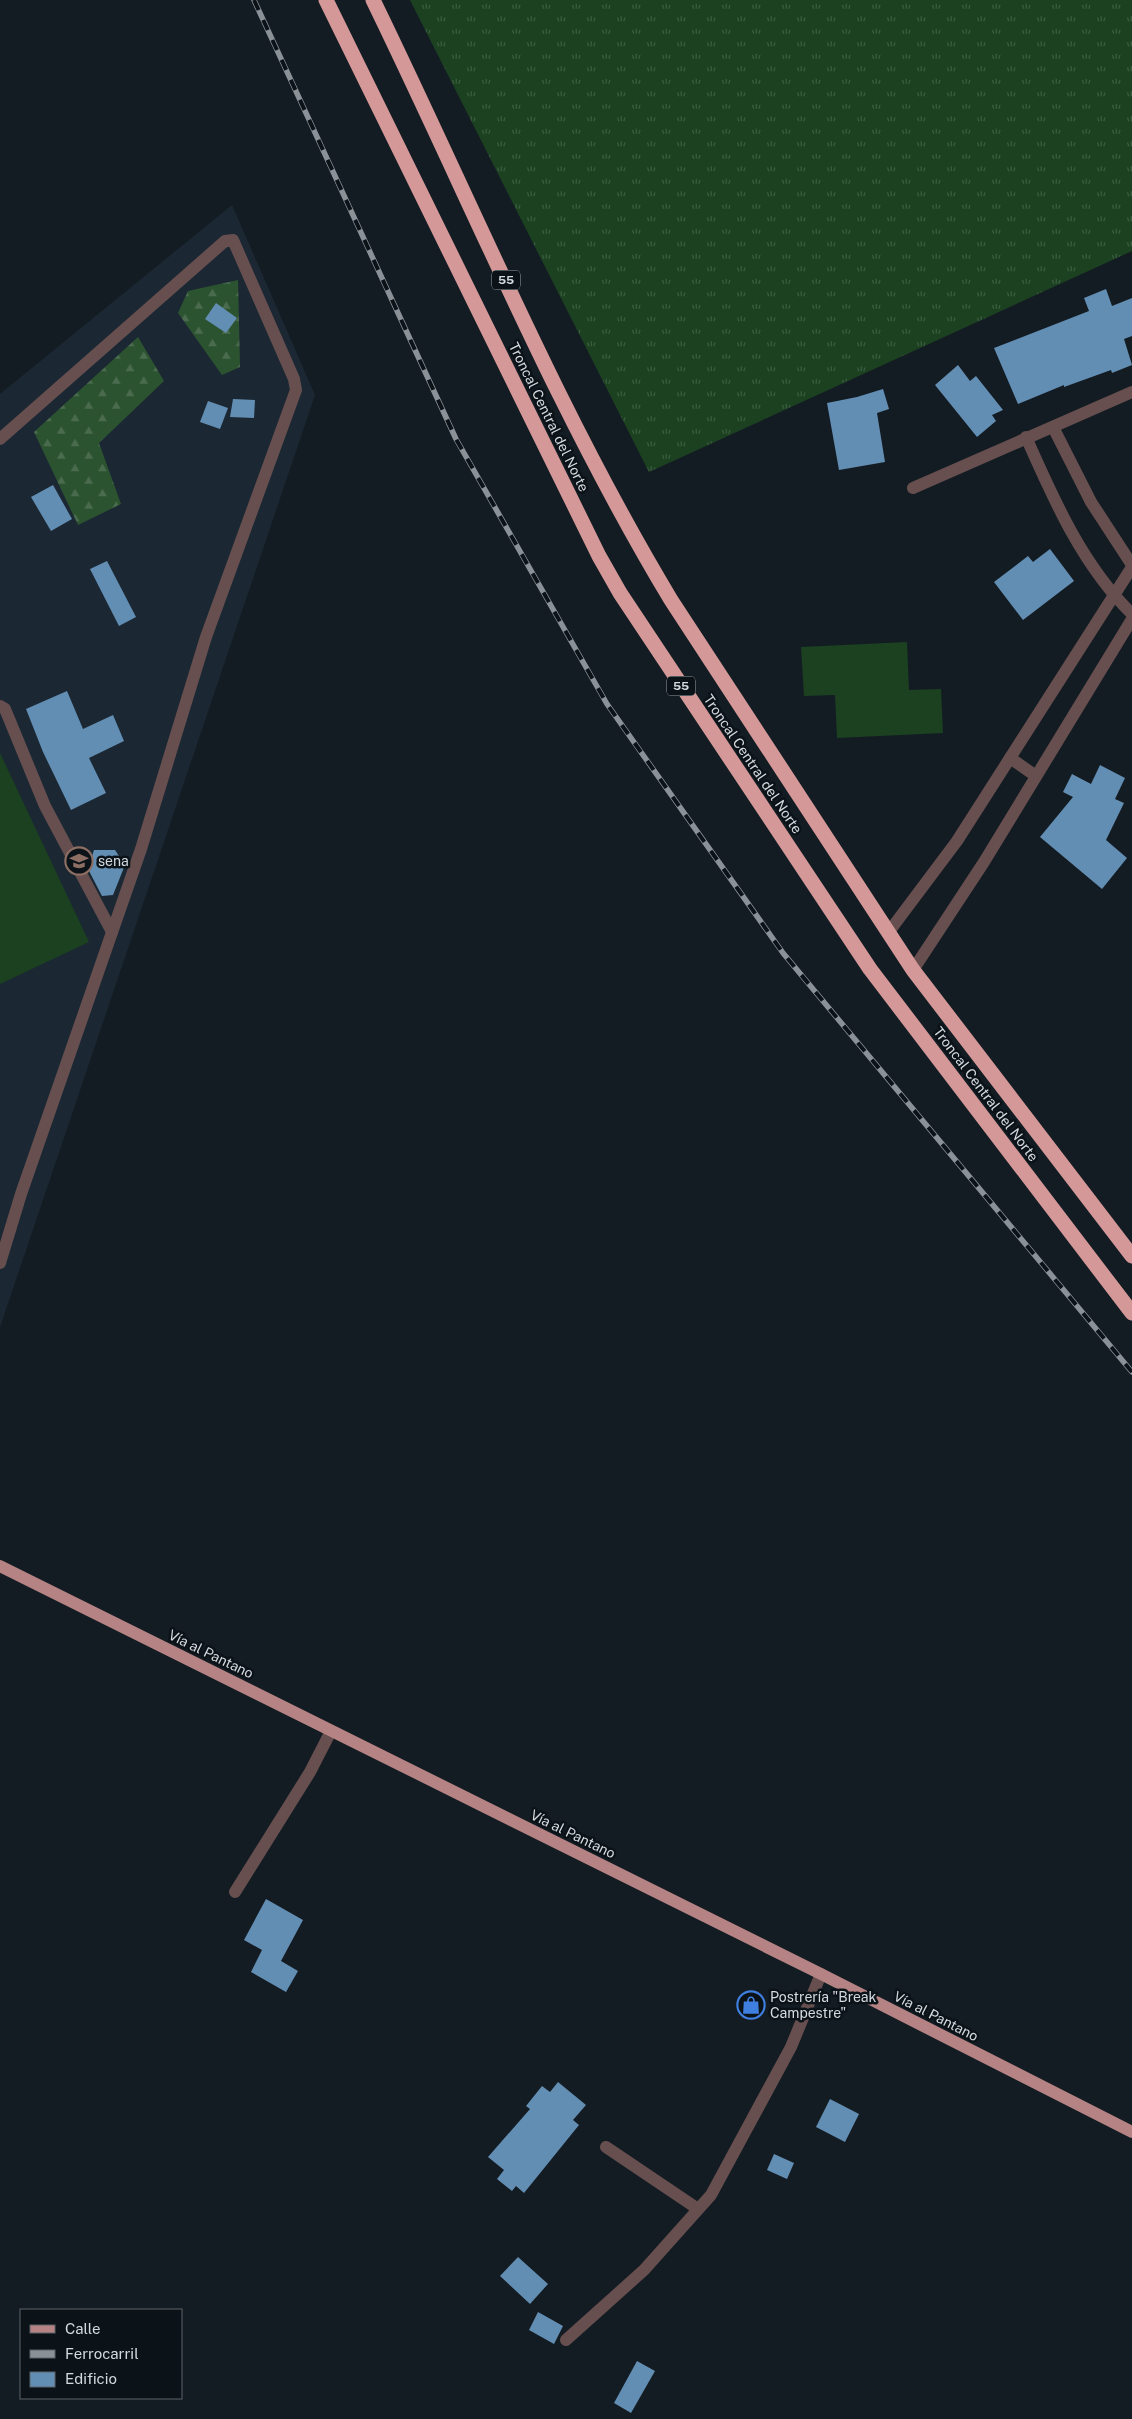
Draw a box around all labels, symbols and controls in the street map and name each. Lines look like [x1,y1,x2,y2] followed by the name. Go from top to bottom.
[492,270,520,290] road number: 55
[506,340,592,494] street label: Troncal Central del Norte
[667,676,695,696] road number: 55
[700,692,806,837] street label: Troncal Central del Norte
[64,846,94,876] school or university icon: sena
[98,853,129,869] place label: sena
[930,1024,1042,1164] street label: Troncal Central del Norte
[166,1626,256,1682] street label: Vía al Pantano
[528,1806,618,1862] street label: Vía al Pantano
[891,1988,981,2044] street label: Vía al Pantano
[770,1989,877,2021] place label: Postrería "Break Campestre"
[736,1990,766,2020] shop icon: Postrería "Break Campestre"
[20,2309,182,2399] legend
[65,2320,101,2337] text: Calle
[65,2345,139,2362] text: Ferrocarril
[65,2370,117,2387] text: Edificio

